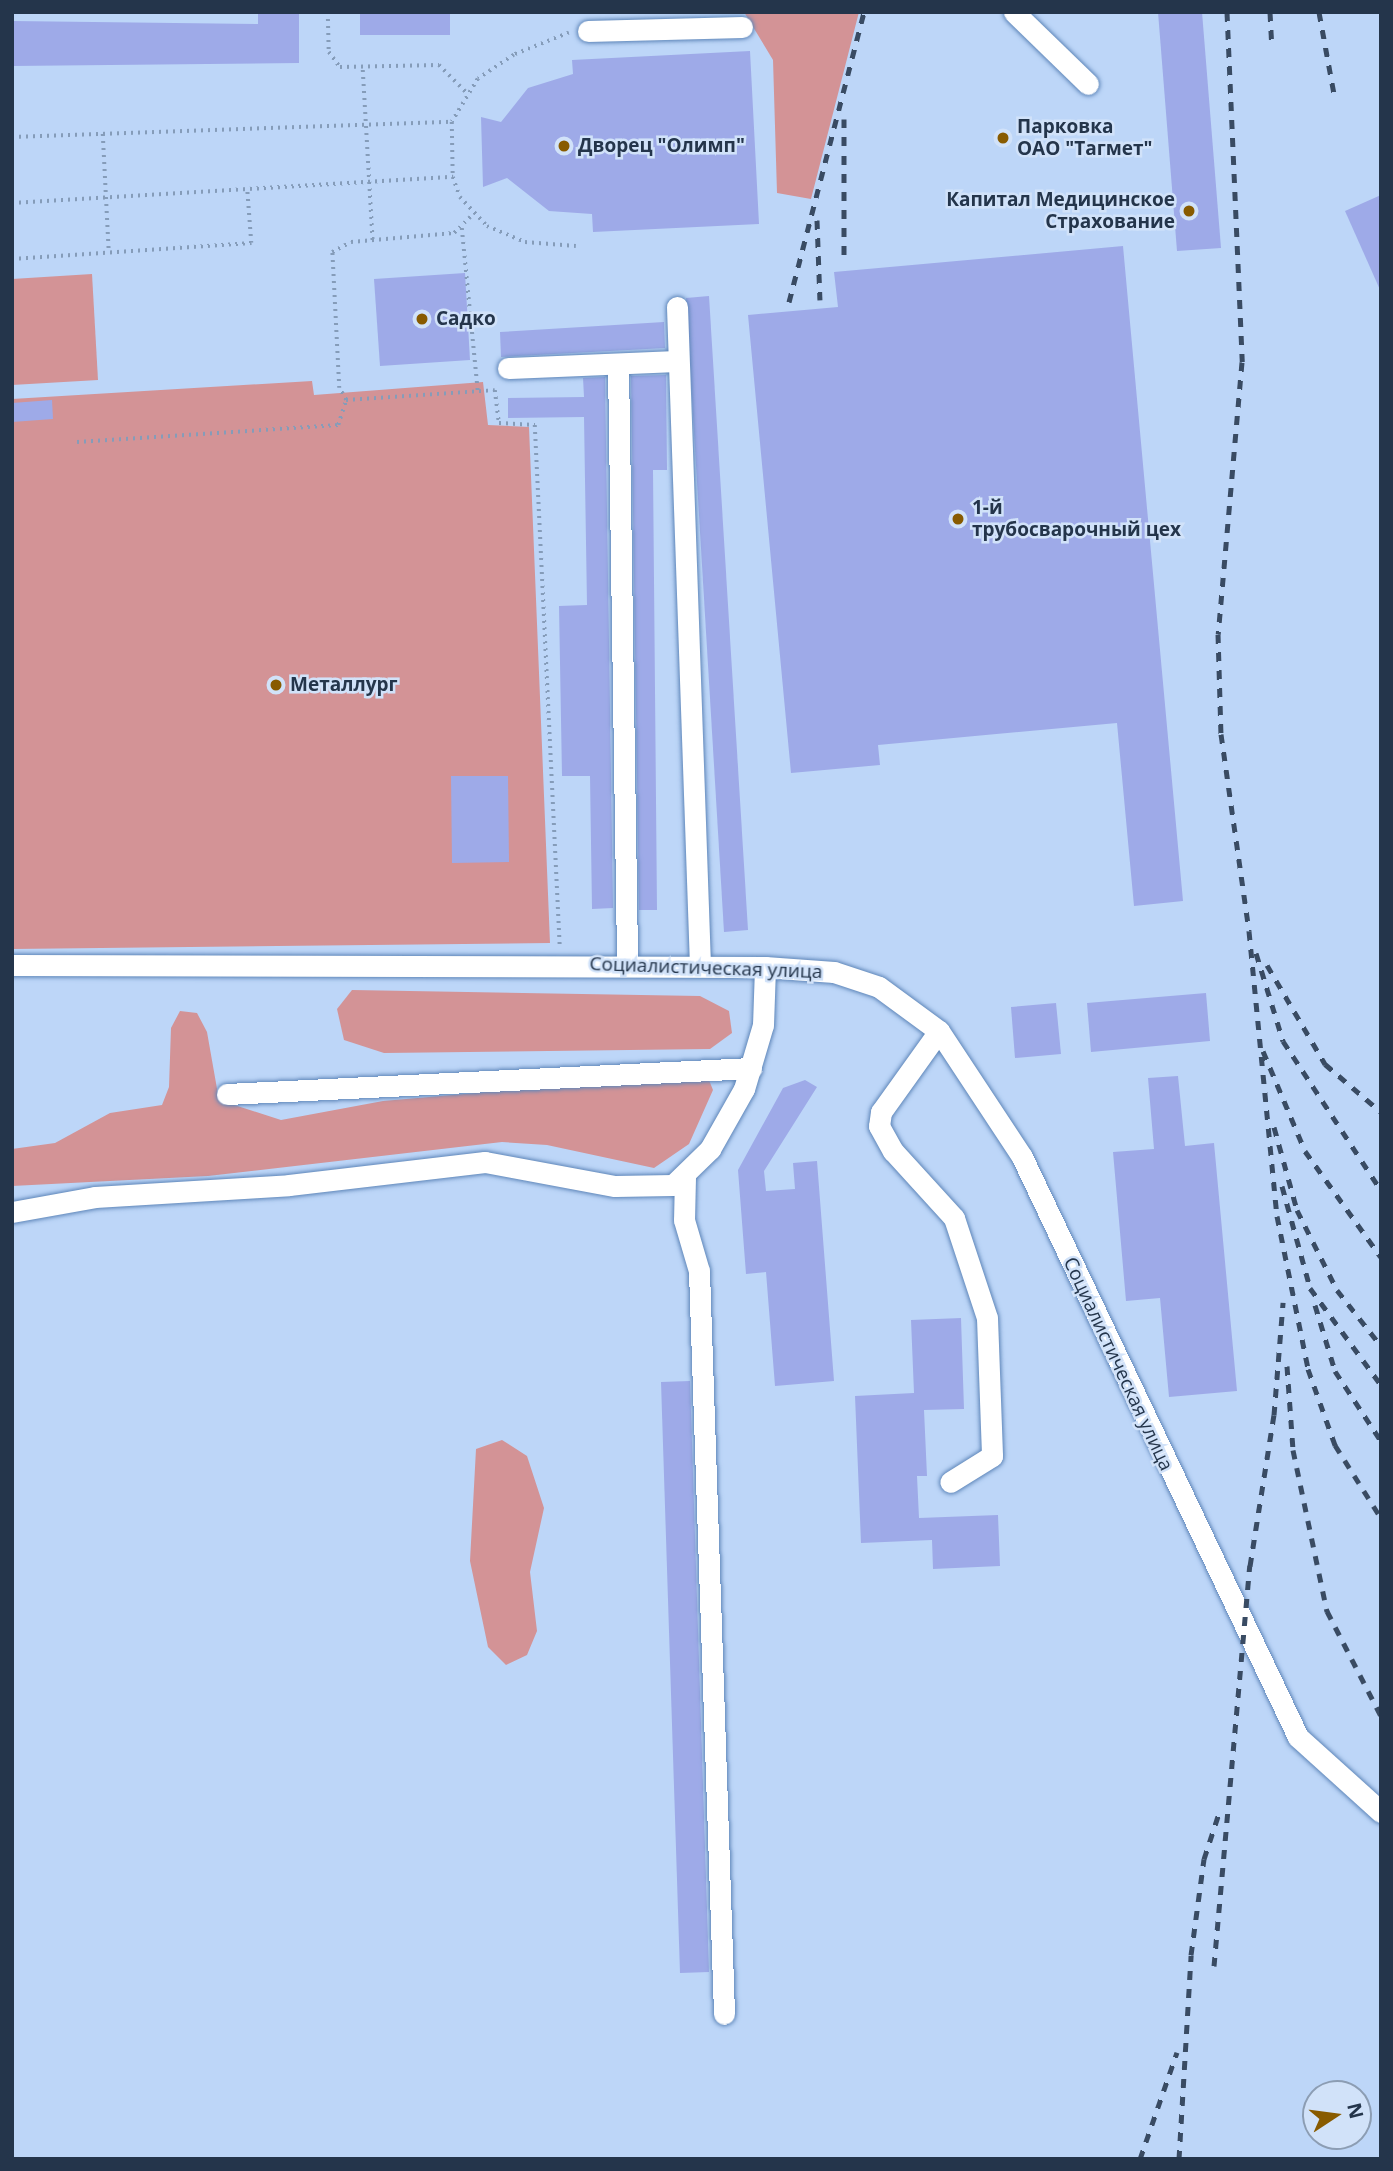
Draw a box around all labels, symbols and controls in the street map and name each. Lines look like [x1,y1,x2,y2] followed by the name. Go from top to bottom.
[1017,116,1153,160] place label: Парковка ОАО "Тагмет"
[995,130,1011,146] marker: Парковка ОАО "Тагмет"
[578,135,745,157] place label: Дворец "Олимп"
[556,138,572,154] marker: Дворец "Олимп"
[946,189,1175,233] place label: Капитал Медицинское Страхование
[1181,203,1197,219] marker: Капитал Медицинское Страхование
[436,308,496,330] place label: Садко
[414,311,430,327] marker: Садко
[972,497,1181,541] place label: 1-й трубосварочный цех
[950,511,966,527] marker: 1-й трубосварочный цех
[290,674,398,696] place label: Металлург
[268,677,284,693] marker: Металлург
[589,953,823,983] street label: Социалистическая улица
[1058,1254,1178,1474] street label: Социалистическая улица
[1302,2080,1372,2150] north arrow
[1341,2100,1370,2121] text: N

